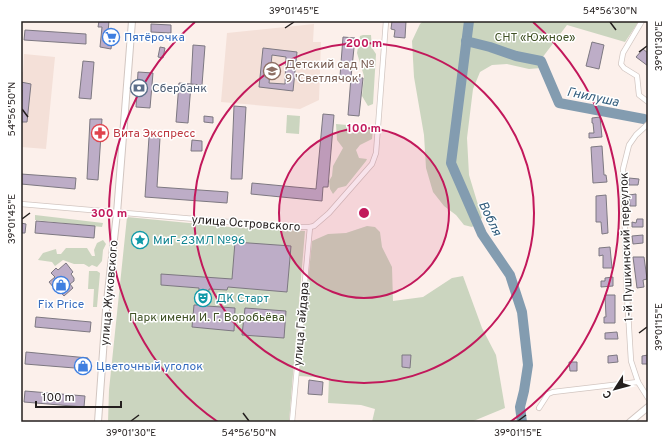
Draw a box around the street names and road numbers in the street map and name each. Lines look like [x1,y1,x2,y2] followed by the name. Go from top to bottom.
[616,172,638,322] street label: 1-й Пушкинский переулок
[191,212,301,236] street label: улица Островского
[97,239,123,347] street label: улица Жуковского
[290,281,314,367] street label: улица Гайдара

